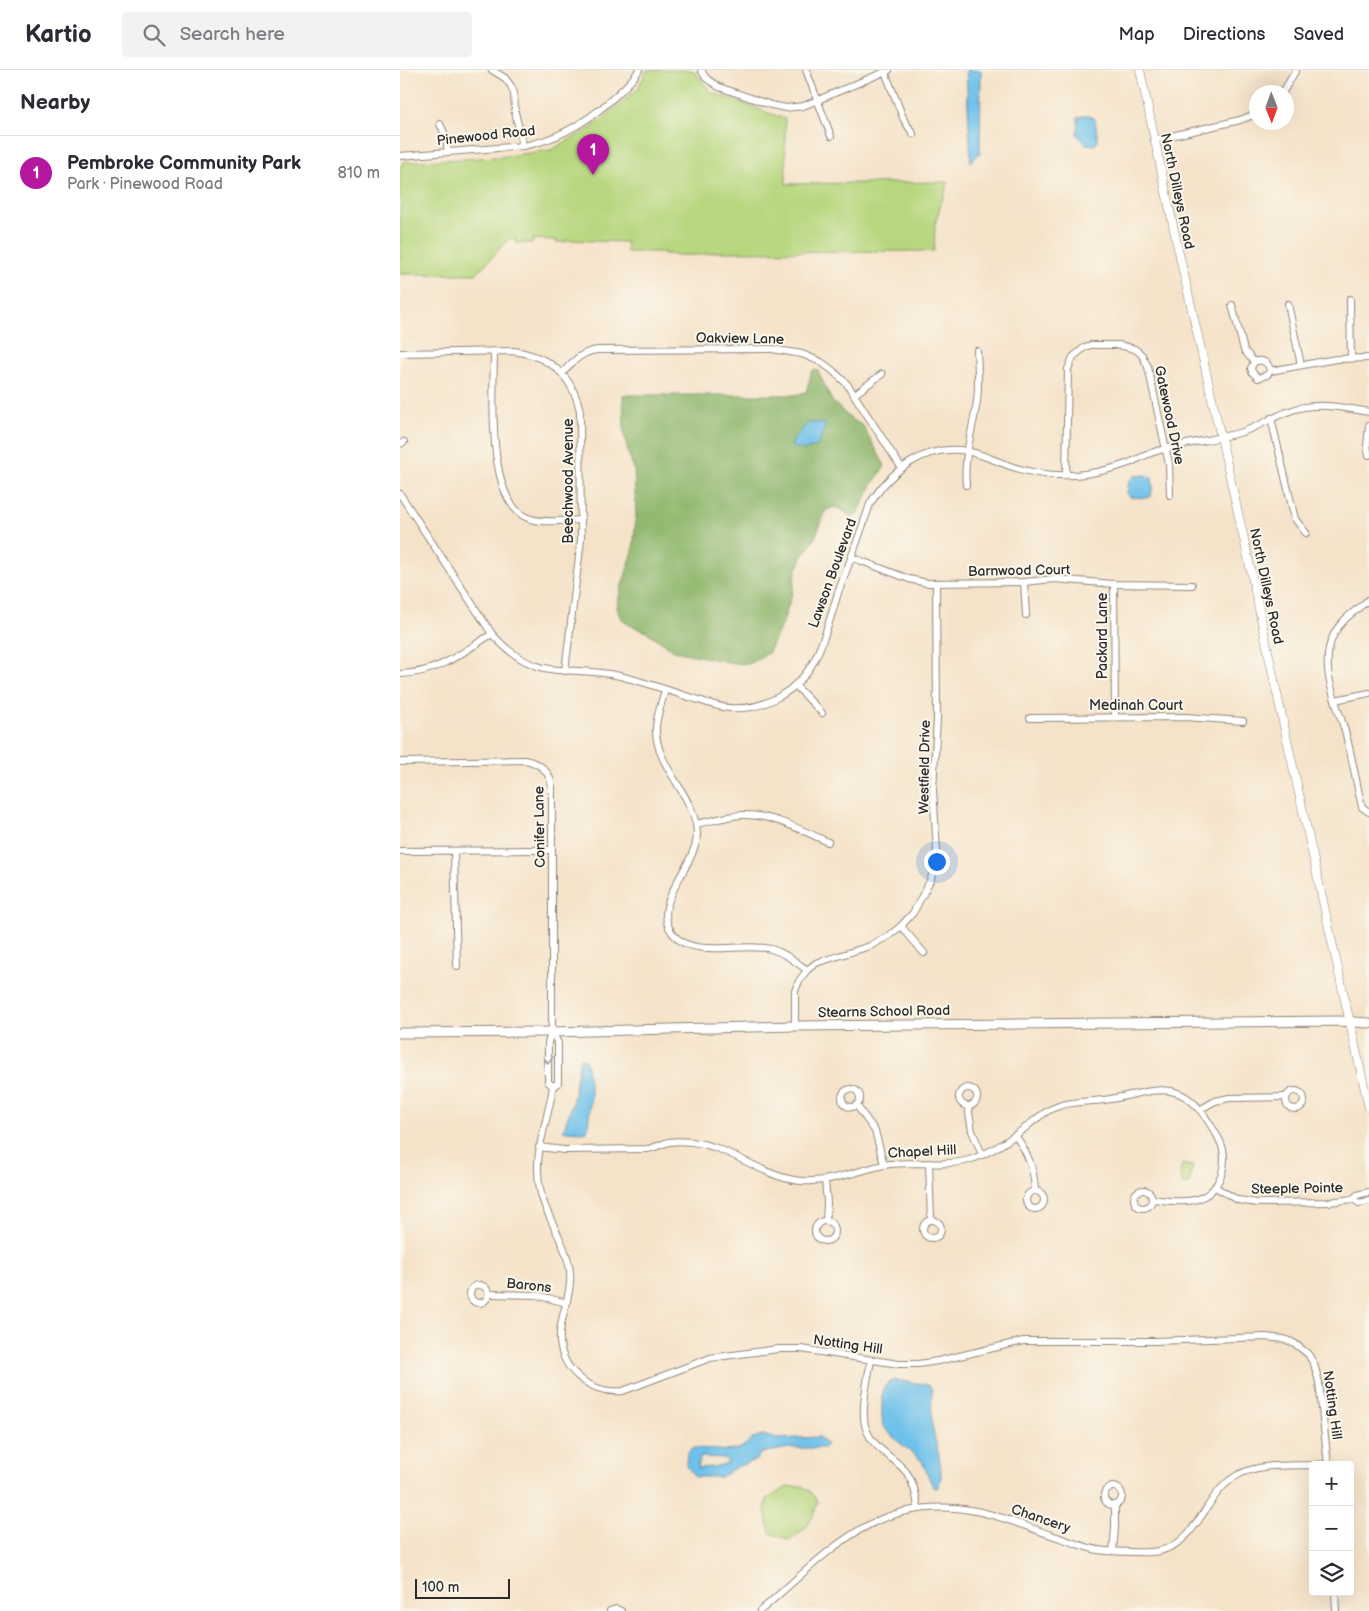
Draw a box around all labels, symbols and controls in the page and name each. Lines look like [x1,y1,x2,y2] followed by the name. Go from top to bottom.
[122,12,472,57] search box
[25,20,92,49] text: Kartio
[140,21,168,49] icon: search
[180,23,285,46] text: Search here
[1119,24,1155,45] text: Map
[1183,24,1265,45] text: Directions
[1293,24,1344,45] text: Saved
[1249,85,1294,130] north arrow
[20,90,90,115] text: Nearby
[436,122,536,149] street label: Pinewood Road
[1157,132,1198,251] street label: North Dilleys Road
[577,134,609,175] pin: 1
[67,152,301,175] text: Pembroke Community Park
[33,164,39,183] text: 1
[338,164,380,183] text: 810 m
[67,175,223,194] text: Park · Pinewood Road
[696,329,784,348] street label: Oakview Lane
[1151,364,1188,466] street label: Gatewood Drive
[560,418,577,544] street label: Beechwood Avenue
[805,516,860,630] street label: Lawson Boulevard
[1246,527,1287,646] street label: North Dilleys Road
[968,561,1071,580] street label: Barnwood Court
[1094,593,1111,679] street label: Packard Lane
[1089,697,1184,714] street label: Medinah Court
[915,720,934,814] street label: Westfield Drive
[530,786,549,868] street label: Conifer Lane
[924,849,950,875] your location
[818,1002,950,1021] street label: Stearns School Road
[543,1056,553,1064] one-way arrow
[887,1141,957,1162] street label: Chapel Hill
[1251,1179,1343,1198] street label: Steeple Pointe
[506,1275,552,1296] street label: Barons
[812,1331,884,1358] street label: Notting Hill
[1319,1369,1346,1441] street label: Notting Hill
[1309,1461,1354,1596] map controls
[1309,1461,1354,1506] button: +
[1009,1500,1073,1537] street label: Chancery
[1309,1506,1354,1551] button: −
[1309,1551,1354,1596] button: layers
[415,1576,510,1599] scale bar
[422,1579,459,1596] text: 100 m

